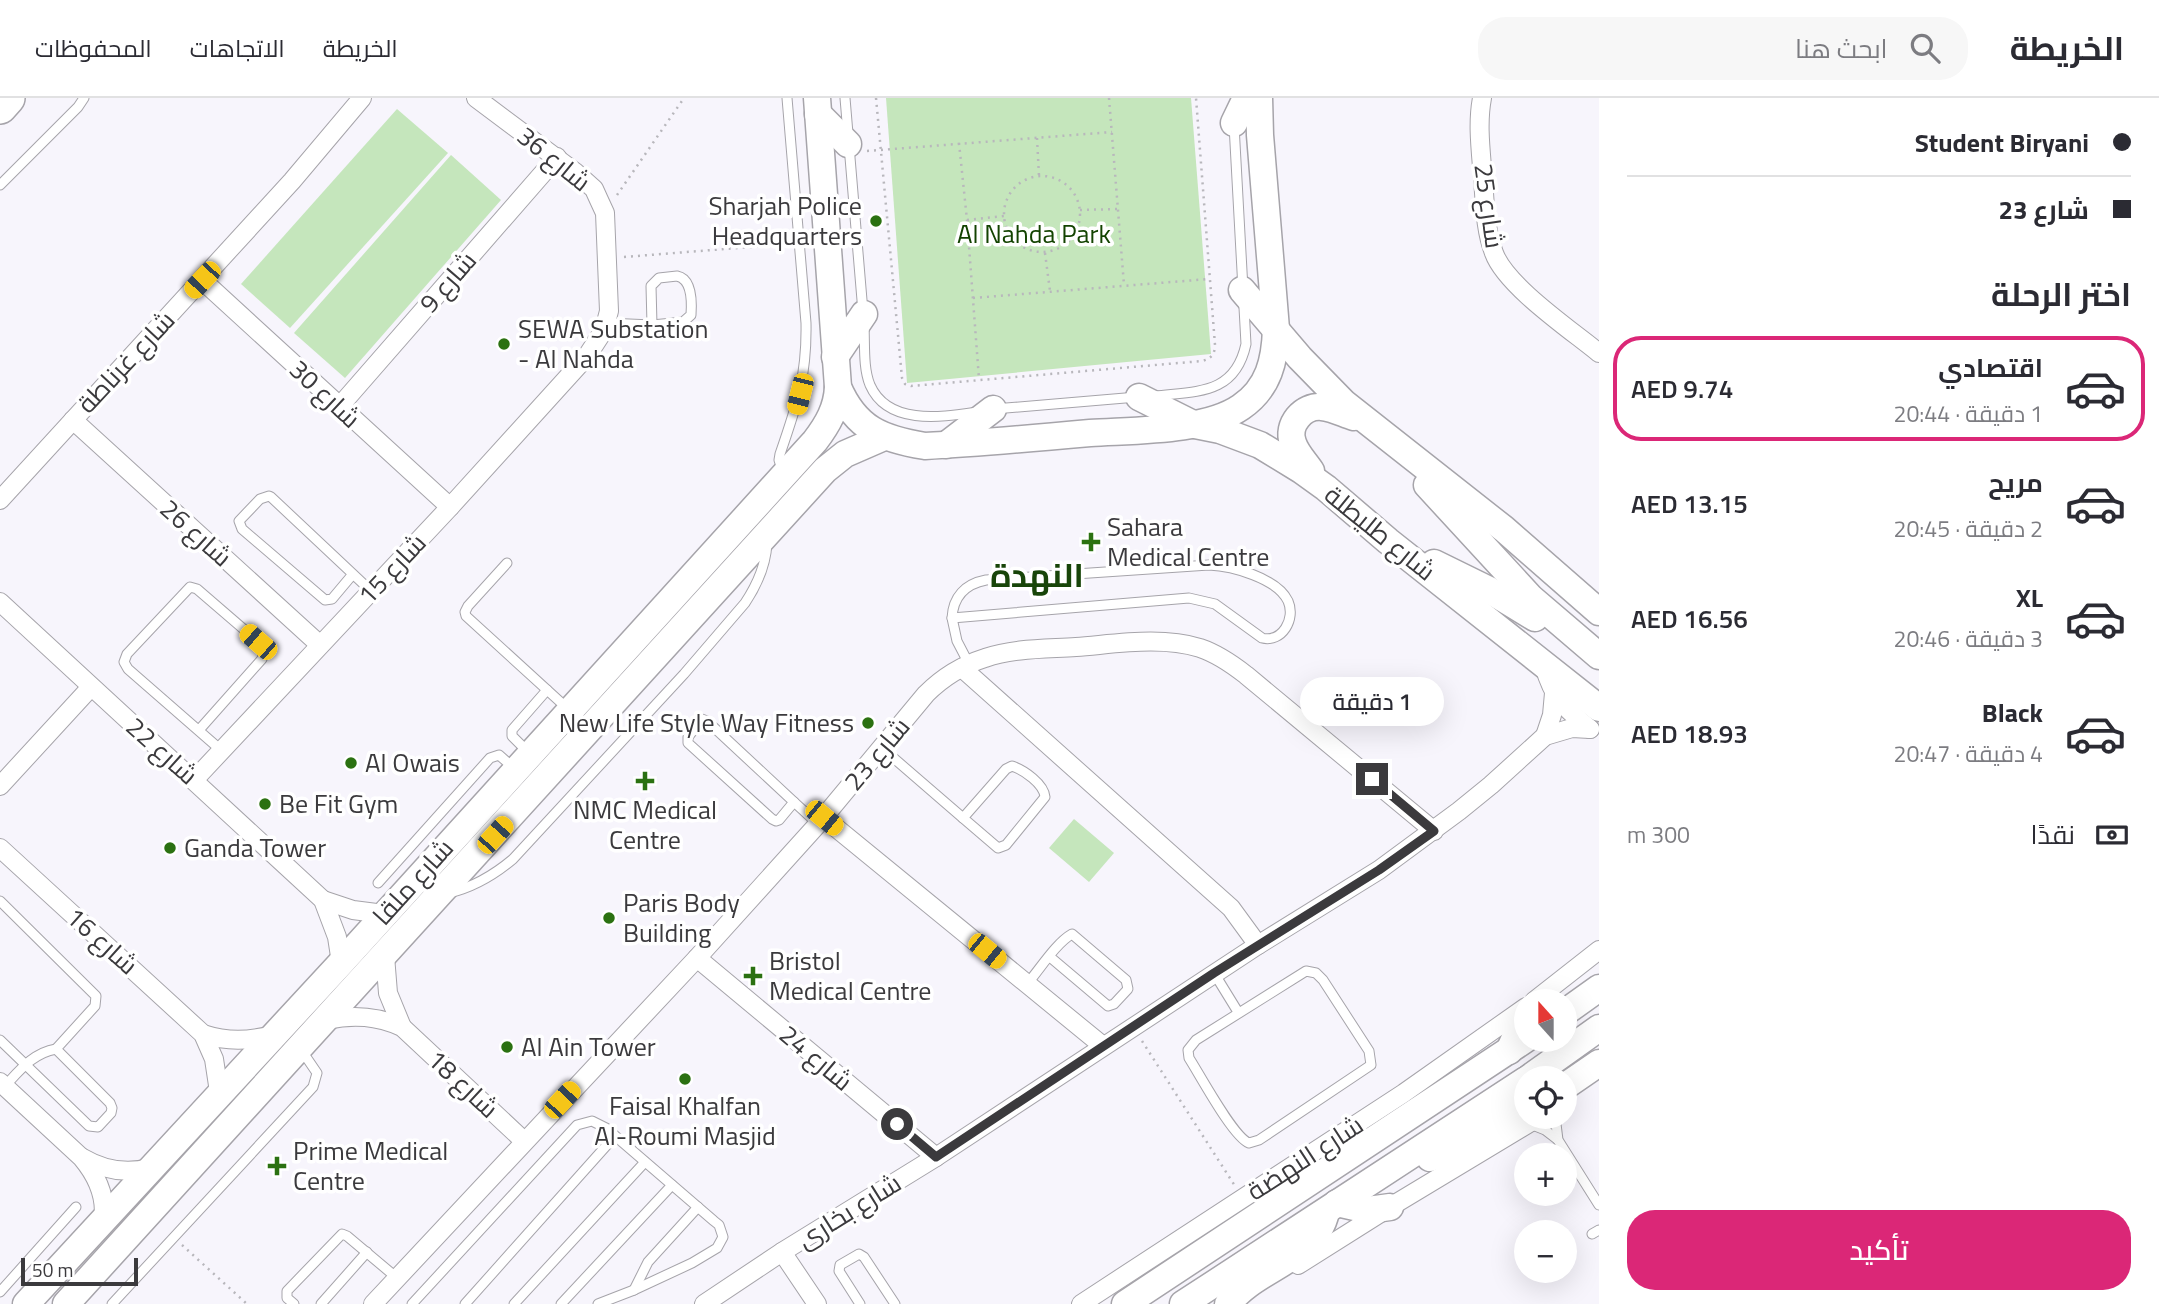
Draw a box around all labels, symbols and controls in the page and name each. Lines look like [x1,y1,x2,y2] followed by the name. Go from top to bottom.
[1478,17,1968,80] search box
[2010,23,2124,73] text: الخريطة
[1795,29,1888,68] text: ابحث هنا
[1906,29,1944,67] icon: search
[35,30,152,66] text: المحفوظات
[190,30,285,66] text: الاتجاهات
[323,30,398,66] text: الخريطة
[509,117,600,201] street label: شارع 36
[1915,123,2089,162] text: Student Biryani
[1464,161,1515,251] street label: شارع 25
[708,186,862,255] place label: Sharjah Police Headquarters
[1999,190,2089,229] text: شارع 23
[868,213,884,229] marker: Sharjah Police Headquarters
[957,214,1111,253] park label: Al Nahda Park
[410,242,486,321] street label: شارع 9
[180,257,225,303] car
[1991,270,2131,318] text: اختر الرحلة
[68,301,184,422] street label: شارع غرناطة
[518,309,708,378] place label: SEWA Substation - Al Nahda
[496,336,512,352] marker: SEWA Substation - Al Nahda
[1938,348,2043,387] text: اقتصادي
[281,350,370,437] street label: شارع 30
[2064,357,2127,420] icon: car
[1631,369,1733,408] text: AED 9.74
[785,371,816,417] car
[1894,396,2043,431] text: 1 دقيقة · 20:44
[1988,463,2043,502] text: مريح
[2064,472,2127,535] icon: car
[1316,475,1444,590] street label: شارع طليطلة
[1631,484,1748,523] text: AED 13.15
[152,490,241,576] street label: شارع 26
[1107,507,1269,576] place label: Sahara Medical Centre
[1894,511,2043,546] text: 2 دقيقة · 20:45
[348,524,435,613] street label: شارع 15
[1081,532,1101,552] marker: Sahara Medical Centre
[990,550,1084,600] district label: النهدة
[2016,578,2043,617] text: XL
[2064,587,2127,650] icon: car
[1631,599,1748,638] text: AED 16.56
[236,620,281,664] car
[1894,621,2043,656] text: 3 دقيقة · 20:46
[1300,678,1444,726] callout: 1 دقيقة
[1332,684,1412,719] text: 1 دقيقة
[1982,693,2043,732] text: Black
[2064,702,2127,765] icon: car
[559,703,854,742] place label: New Life Style Way Fitness
[118,708,207,794] street label: شارع 22
[834,709,919,799] street label: شارع 23
[1631,714,1748,753] text: AED 18.93
[860,715,876,731] marker: New Life Style Way Fitness
[1894,736,2043,771] text: 4 دقيقة · 20:47
[365,743,460,782] place label: Al Owais
[343,755,359,771] marker: Al Owais
[1356,763,1388,795] route end
[635,771,655,791] marker: NMC Medical Centre
[279,784,398,823] place label: Be Fit Gym
[573,790,717,859] place label: NMC Medical Centre
[257,796,273,812] marker: Be Fit Gym
[802,797,847,839] car
[474,812,517,858] car
[2031,815,2075,854] text: نقدًا
[2093,816,2131,854] icon: cash
[1627,817,1690,852] text: 300 m
[184,828,326,867] place label: Ganda Tower
[363,830,462,934] street label: شارع ملقا
[162,840,178,856] marker: Ganda Tower
[623,883,740,952] place label: Paris Body Building
[58,898,147,984] street label: شارع 16
[601,910,617,926] marker: Paris Body Building
[965,930,1010,972] car
[769,941,931,1010] place label: Bristol Medical Centre
[743,966,763,986] marker: Bristol Medical Centre
[1514,989,1577,1052] north arrow
[1514,989,1577,1283] map controls
[771,1015,861,1100] street label: شارع 24
[521,1027,656,1066] place label: Al Ain Tower
[499,1039,515,1055] marker: Al Ain Tower
[419,1040,508,1127] street label: شارع 18
[1514,1066,1577,1129] button: locate
[677,1071,693,1087] marker: Faisal Khalfan Al-Roumi Masjid
[540,1077,585,1123] car
[594,1086,776,1155] place label: Faisal Khalfan Al-Roumi Masjid
[1239,1105,1371,1210] street label: شارع النهضة
[881,1108,913,1140] route start
[293,1131,448,1200] place label: Prime Medical Centre
[1514,1143,1577,1206] button: +
[267,1156,287,1176] marker: Prime Medical Centre
[789,1163,908,1258] street label: شارع بخارى
[1627,1210,2131,1290] button: تأكيد
[1514,1220,1577,1283] button: −
[21,1255,138,1287] scale bar
[32,1255,73,1284] text: 50 m

